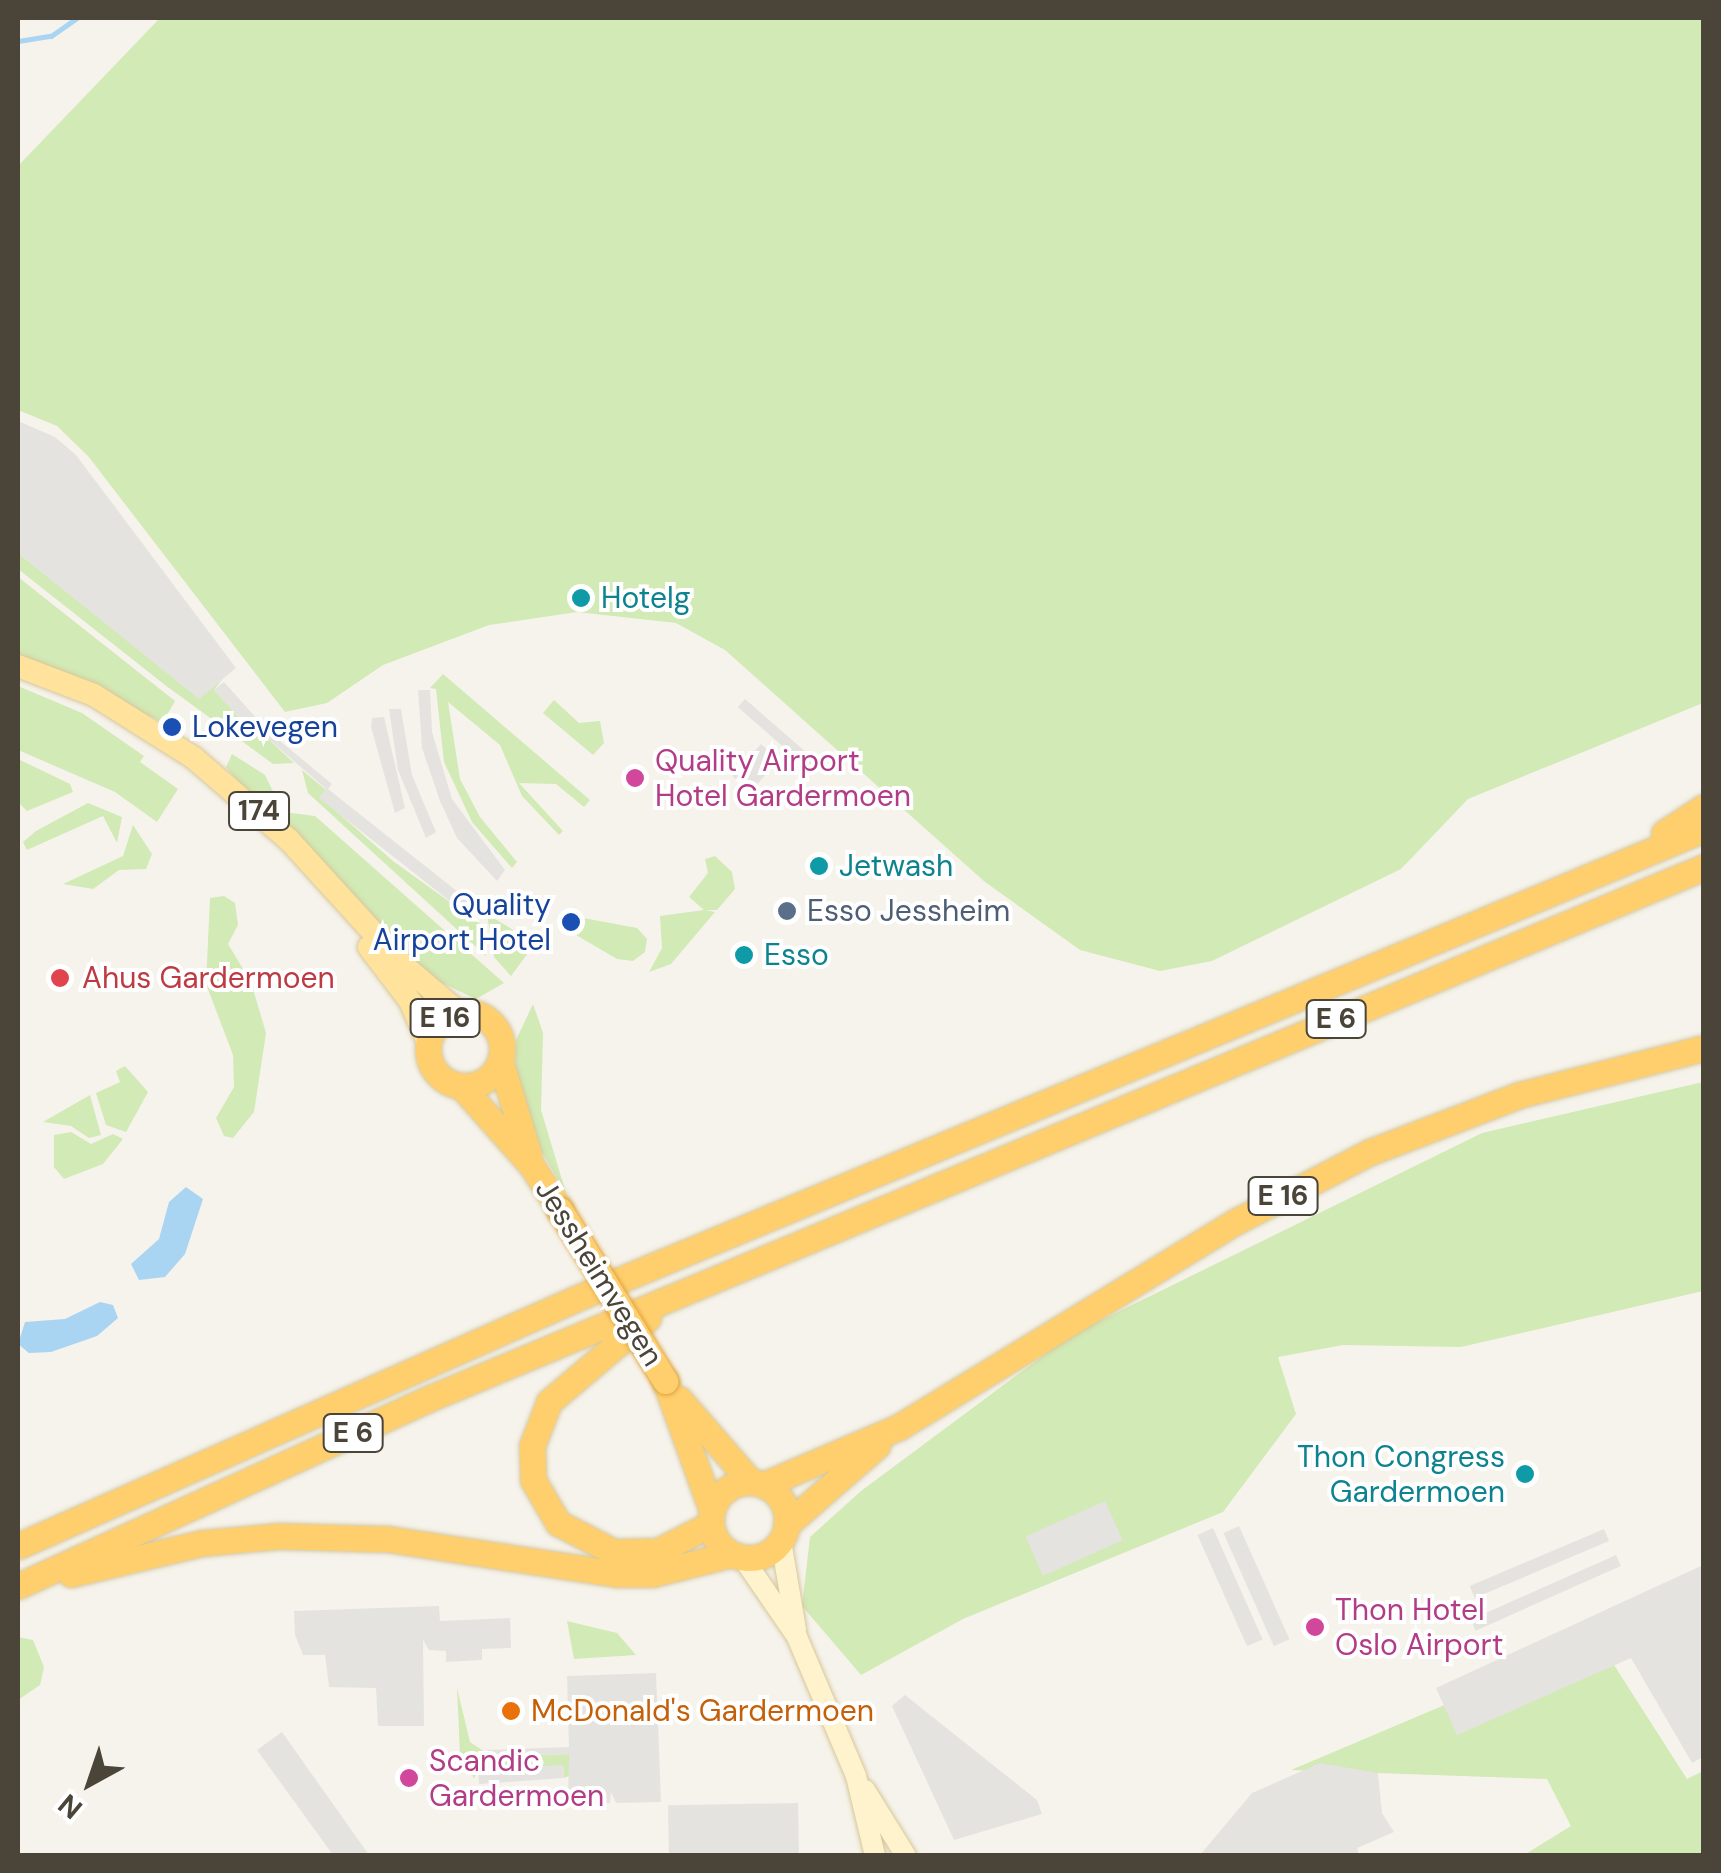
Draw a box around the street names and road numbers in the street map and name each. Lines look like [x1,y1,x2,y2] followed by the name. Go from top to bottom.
[226,788,292,834] road number: 174
[408,995,482,1041] road number: E 16
[1304,996,1368,1042] road number: E 6
[527,1173,671,1373] street label: Jessheimvegen
[1246,1173,1320,1219] road number: E 16
[320,1410,386,1456] road number: E 6

